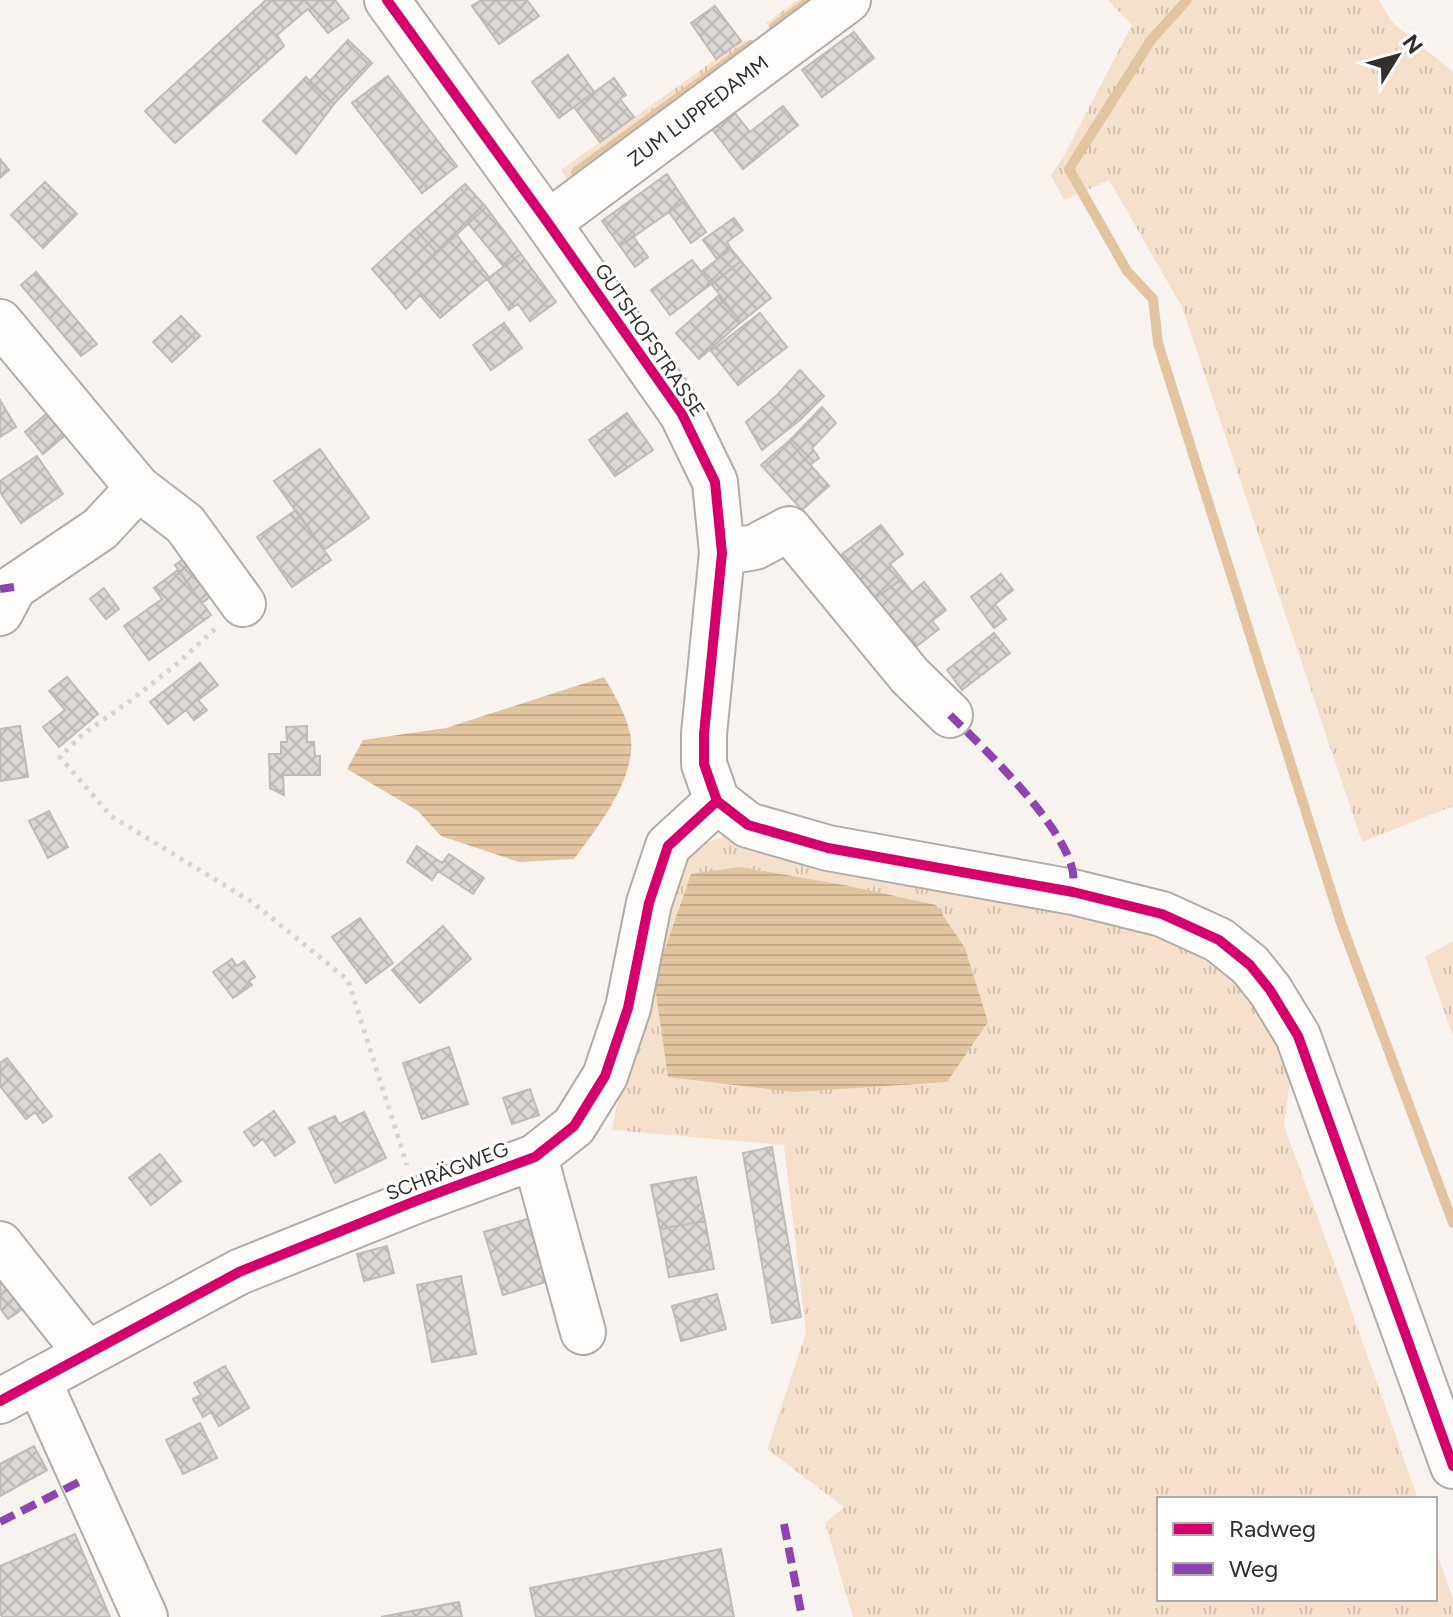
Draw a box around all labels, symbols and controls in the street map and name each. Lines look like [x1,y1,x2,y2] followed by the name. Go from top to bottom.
[1357,16,1437,96] north arrow
[1397,29,1428,59] text: N
[623,50,773,172] street label: ZUM LUPPEDAMM
[590,259,710,421] street label: GUTSHOFSTRASSE
[382,1137,512,1205] street label: SCHRÄGWEG
[1157,1497,1437,1601] legend
[1229,1514,1316,1543] text: Radweg
[1229,1554,1278,1583] text: Weg

